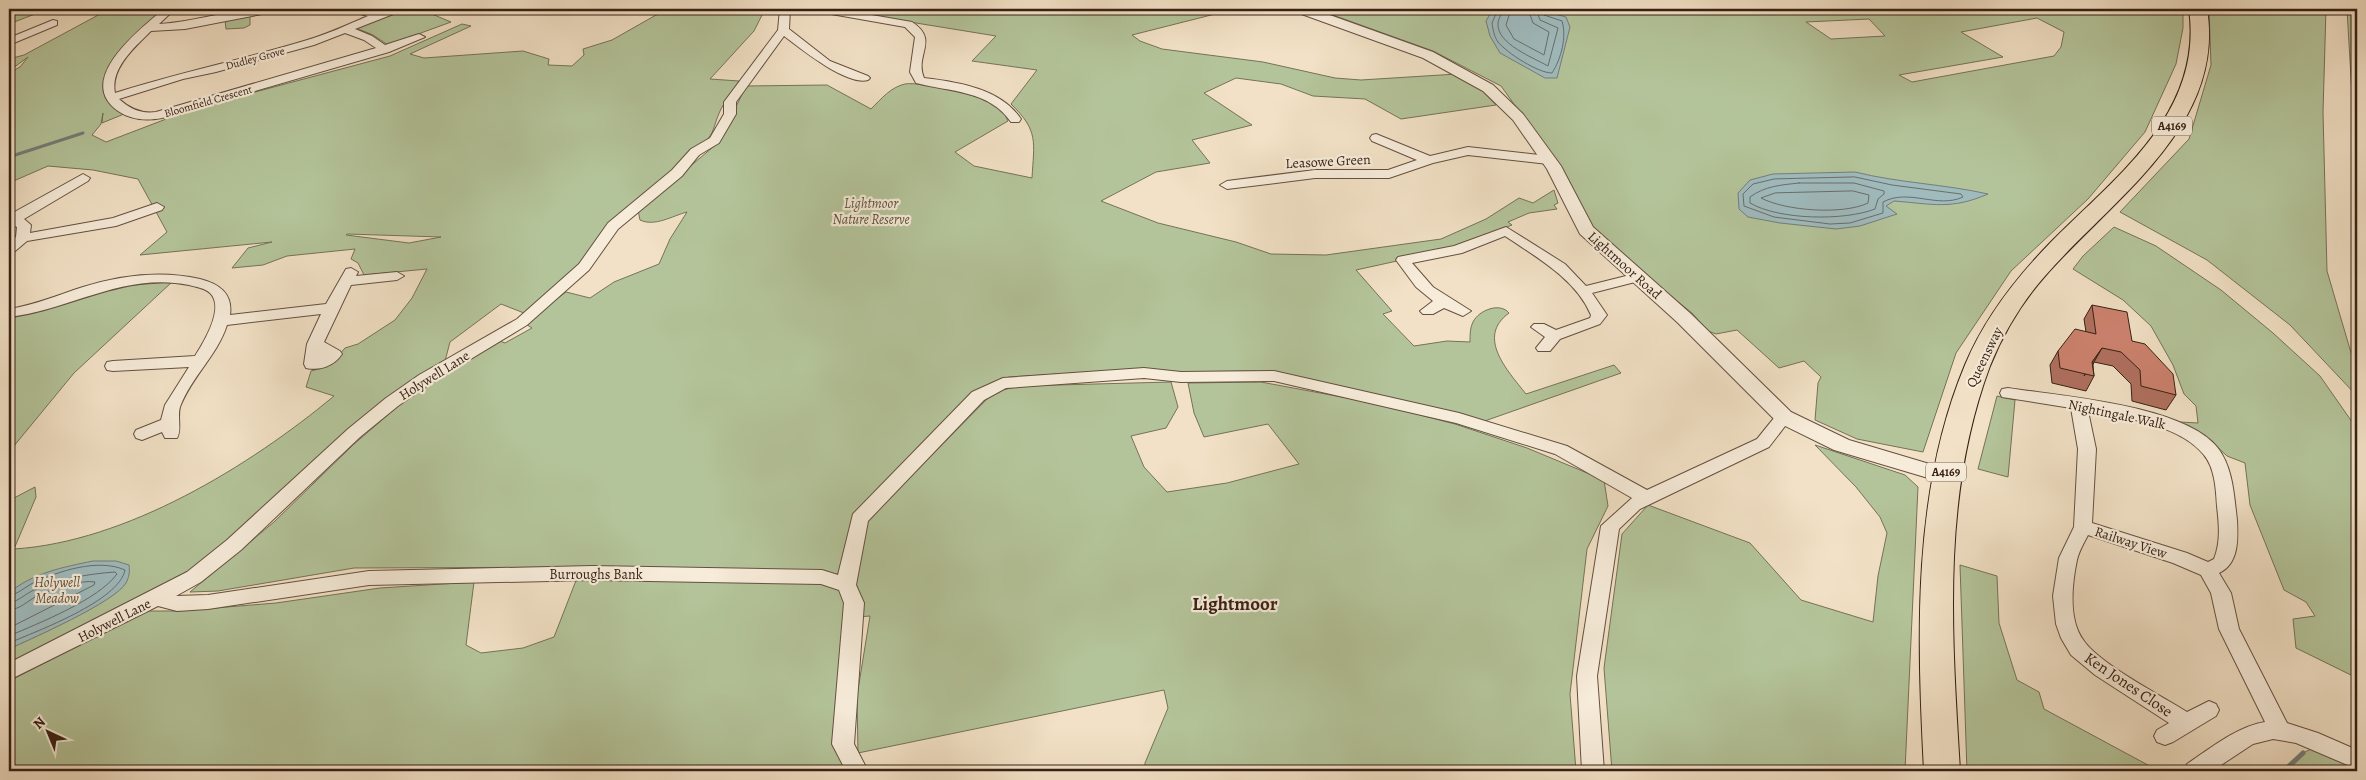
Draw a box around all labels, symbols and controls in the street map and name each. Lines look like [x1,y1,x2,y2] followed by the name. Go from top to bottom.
[224,43,286,74] street label: Dudley Grove
[162,82,254,121] street label: Bloomfield Crescent
[2152,116,2192,136] road number: A4169
[1285,150,1372,173] street label: Leasowe Green
[832,194,910,229] park label: Lightmoor Nature Reserve
[1584,227,1666,304] street label: Lightmoor Road
[1962,323,2008,391] street label: Queensway
[395,346,473,405] street label: Holywell Lane
[2066,395,2167,434] street label: Nightingale Walk
[1926,462,1966,482] road number: A4169
[2092,522,2170,563] street label: Railway View
[549,565,643,584] street label: Burroughs Bank
[34,573,80,608] park label: Holywell Meadow
[1192,591,1278,617] district label: Lightmoor
[74,594,154,647] street label: Holywell Lane
[2080,647,2177,723] street label: Ken Jones Close
[22,708,72,758] north arrow
[29,713,50,733] text: N

